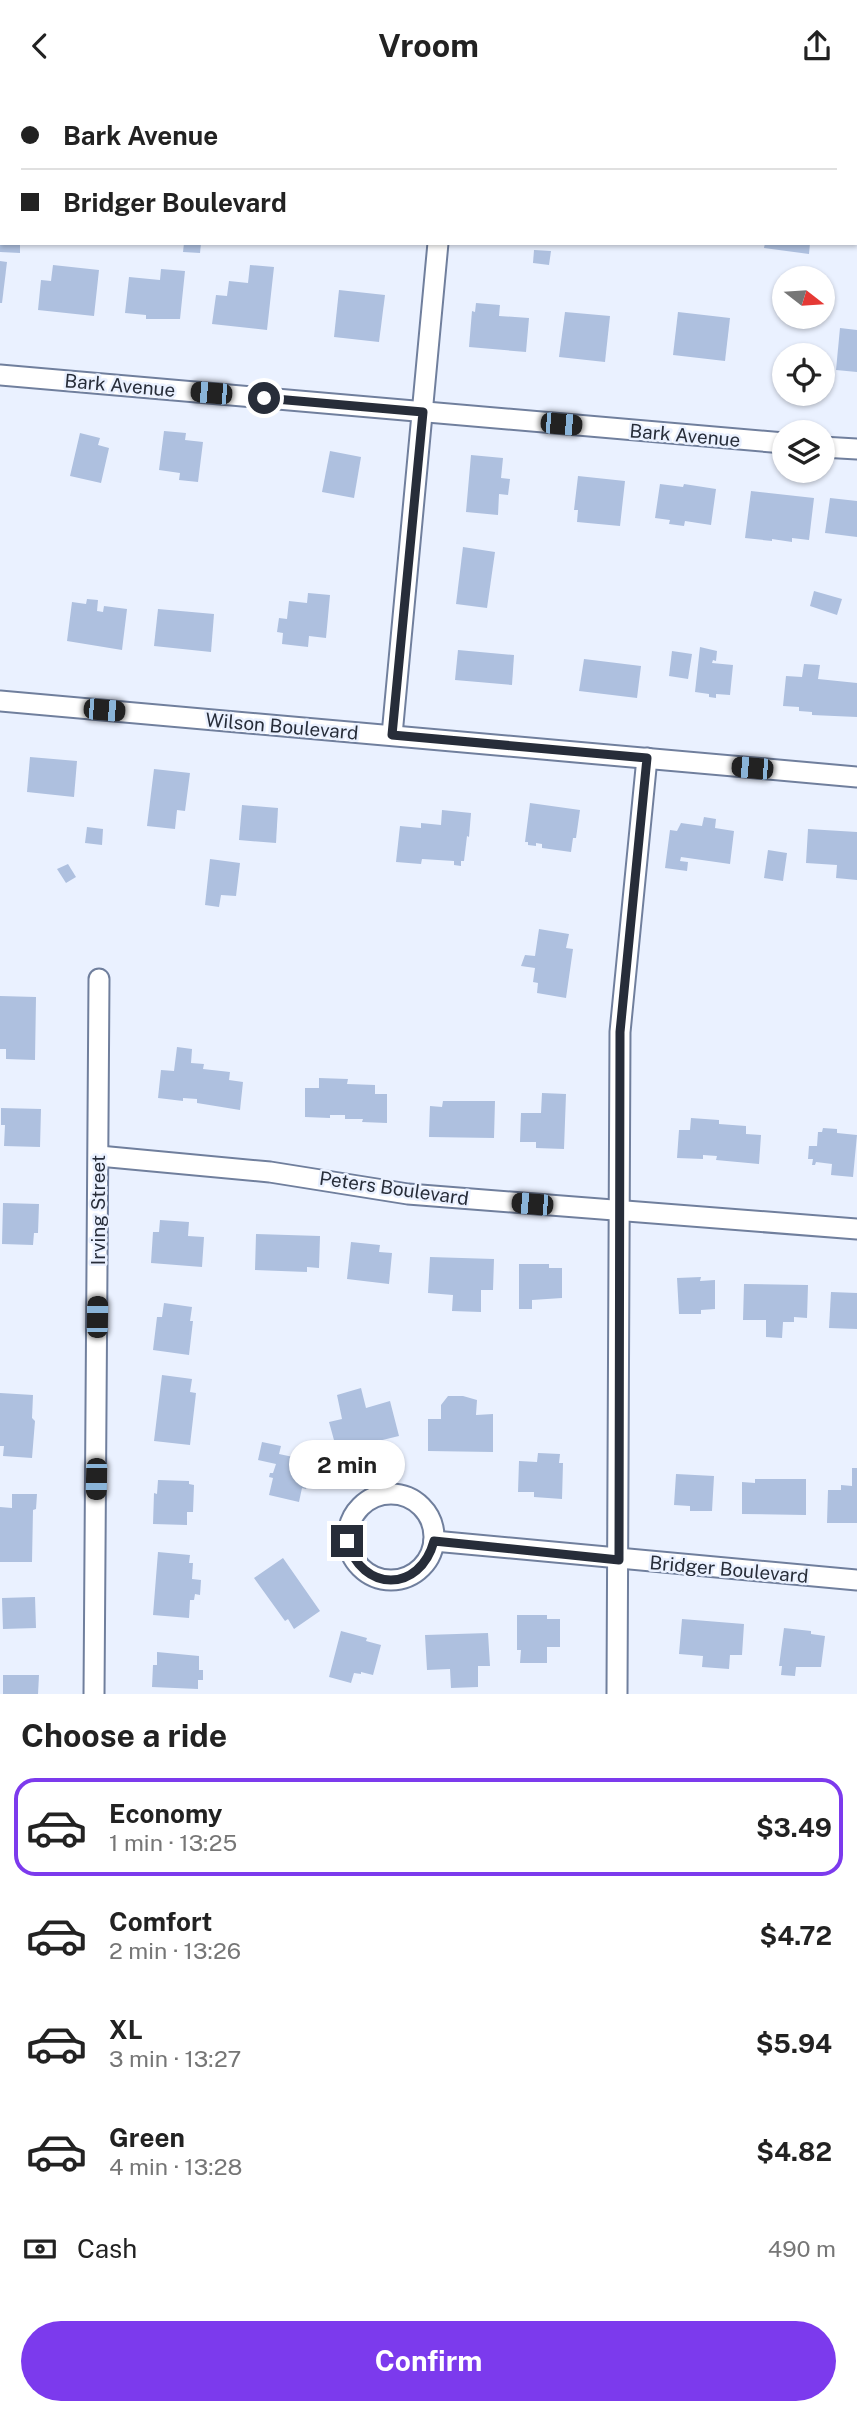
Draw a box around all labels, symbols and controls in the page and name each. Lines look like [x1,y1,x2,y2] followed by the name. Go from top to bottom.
[21,27,59,65] icon: back
[378,27,479,64] text: Vroom
[798,27,836,65] icon: share
[63,120,218,151] text: Bark Avenue
[63,187,287,218] text: Bridger Boulevard
[772,266,835,329] north arrow
[772,266,835,483] map controls
[772,343,835,406] button: locate
[64,369,176,401] street label: Bark Avenue
[190,381,233,405] car
[248,382,280,414] route start
[540,412,583,436] car
[629,419,741,451] street label: Bark Avenue
[772,420,835,483] button: layers
[83,698,126,722] car
[205,708,359,744] street label: Wilson Boulevard
[731,756,774,780] car
[87,1155,109,1265] street label: Irving Street
[318,1167,470,1209] street label: Peters Boulevard
[511,1192,554,1216] car
[87,1296,108,1338] car
[289,1439,405,1489] callout: 2 min
[317,1451,377,1478] text: 2 min
[86,1458,107,1500] car
[331,1525,363,1557] route end
[649,1551,809,1587] street label: Bridger Boulevard
[21,1717,227,1754] text: Choose a ride
[25,1796,88,1859] icon: car
[109,1798,222,1829] text: Economy
[756,1812,832,1843] text: $3.49
[109,1829,237,1856] text: 1 min · 13:25
[25,1904,88,1967] icon: car
[109,1906,212,1937] text: Comfort
[760,1920,832,1951] text: $4.72
[109,1937,241,1964] text: 2 min · 13:26
[25,2012,88,2075] icon: car
[109,2014,143,2045] text: XL
[756,2028,832,2059] text: $5.94
[109,2045,241,2072] text: 3 min · 13:27
[25,2120,88,2183] icon: car
[109,2122,185,2153] text: Green
[756,2136,832,2167] text: $4.82
[109,2153,242,2180] text: 4 min · 13:28
[21,2230,59,2268] icon: cash
[77,2233,137,2264] text: Cash
[768,2235,836,2262] text: 490 m
[21,2321,836,2401] button: Confirm

